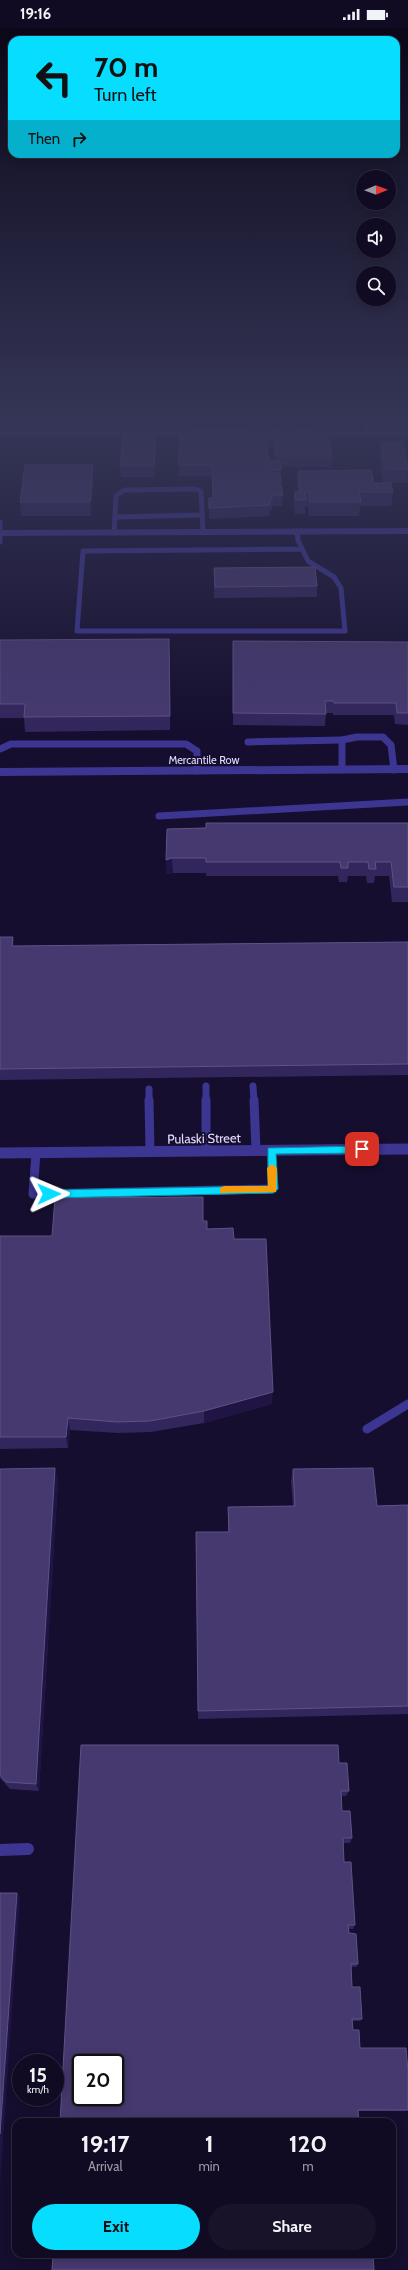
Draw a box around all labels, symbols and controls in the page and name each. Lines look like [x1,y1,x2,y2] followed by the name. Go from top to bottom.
[20,5,51,23] text: 19:16
[94,50,158,84] text: 70 m
[28,52,80,104] icon: left
[94,84,157,106] text: Turn left
[68,128,90,150] icon: right
[28,130,60,148] text: Then
[356,170,396,210] north arrow
[356,170,396,306] map controls
[356,218,396,258] button: sound
[356,266,396,306] button: search
[168,753,240,767] street label: Mercantile Row
[167,1129,242,1147] street label: Pulaski Street
[345,1132,379,1166] pin
[351,1138,373,1160] icon: arrive
[28,1173,70,1215] position arrow
[72,2054,124,2106] speed limit sign: 20
[29,2063,47,2087] text: 15
[27,2083,49,2096] text: km/h
[81,2129,130,2158] text: 19:17
[205,2129,214,2158] text: 1
[289,2129,327,2158] text: 120
[88,2158,123,2174] text: Arrival
[198,2158,220,2174] text: min
[302,2158,314,2174] text: m
[32,2204,200,2250] button: Exit
[208,2204,376,2250] button: Share

